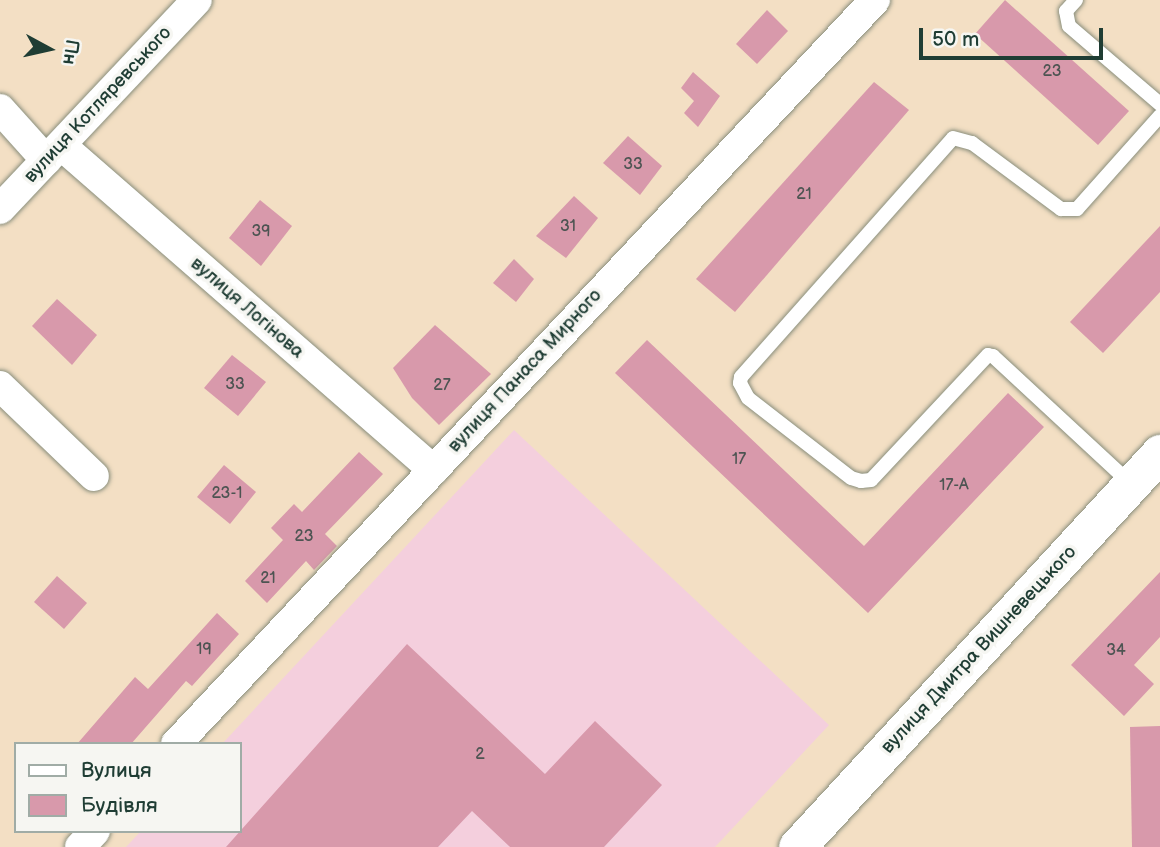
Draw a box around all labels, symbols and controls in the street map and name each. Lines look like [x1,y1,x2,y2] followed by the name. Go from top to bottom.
[14,14,84,84] north arrow
[922,14,1106,58] scale bar
[20,22,176,188] street label: вулиця Котляревського
[932,27,979,52] text: 50 m
[57,38,83,66] text: Пн
[1043,62,1061,82] house number: 23
[623,155,643,175] house number: 33
[796,185,812,205] house number: 21
[560,217,576,237] house number: 31
[251,222,271,242] house number: 39
[186,253,308,363] street label: вулиця Логінова
[443,285,607,457] street label: вулиця Панаса Мирного
[225,375,245,395] house number: 33
[433,376,451,396] house number: 27
[732,450,746,470] house number: 17
[939,476,969,496] house number: 17-А
[211,484,243,504] house number: 23-1
[295,527,313,547] house number: 23
[877,541,1081,759] street label: вулиця Дмитра Вишневецького
[260,569,276,589] house number: 21
[196,640,212,660] house number: 19
[1106,641,1126,661] house number: 34
[14,742,242,833] legend
[475,745,485,765] house number: 2
[81,758,152,783] text: Вулиця
[81,793,158,818] text: Будівля

